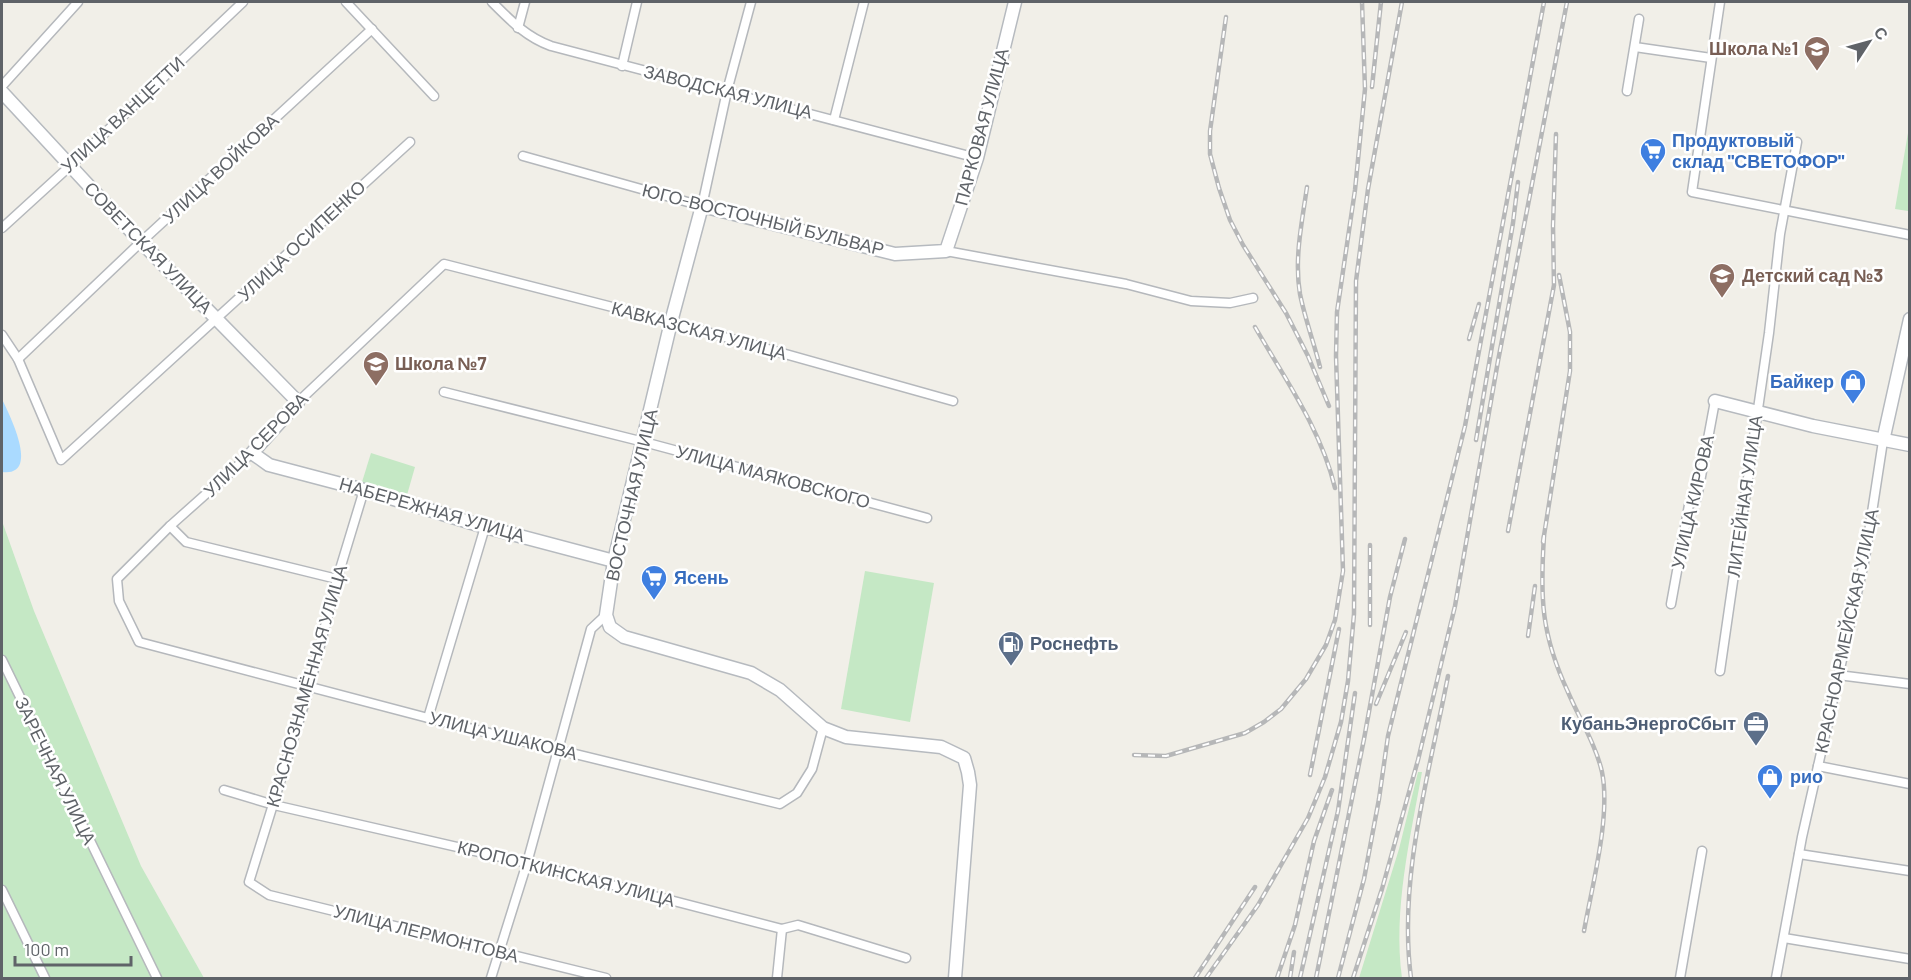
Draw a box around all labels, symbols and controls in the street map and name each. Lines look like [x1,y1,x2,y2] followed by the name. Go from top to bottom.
[1839,12,1899,72] north arrow
[1870,23,1893,44] text: С
[1802,34,1832,72] school or university icon: Школа №1
[1709,37,1798,59] place label: Школа №1
[949,46,1013,208] street label: ПАРКОВАЯ УЛИЦА
[56,51,189,177] street label: УЛИЦА ВАНЦЕТТИ
[642,59,815,123] street label: ЗАВОДСКАЯ УЛИЦА
[158,109,283,228] street label: УЛИЦА ВОЙКОВА
[1672,129,1845,172] place label: Продуктовый склад "СВЕТОФОР"
[1638,136,1668,174] supermarket icon: Продуктовый склад "СВЕТОФОР"
[233,175,370,305] street label: УЛИЦА ОСИПЕНКО
[80,177,217,318] street label: СОВЕТСКАЯ УЛИЦА
[640,178,886,260] street label: ЮГО-ВОСТОЧНЫЙ БУЛЬВАР
[1707,261,1737,299] school or university icon: Детский сад №3
[1742,264,1883,286] place label: Детский сад №3
[609,296,789,364] street label: КАВКАЗСКАЯ УЛИЦА
[361,349,391,387] school or university icon: Школа №7
[395,352,487,374] place label: Школа №7
[1838,367,1868,405] shop icon: Байкер
[1770,370,1834,392] place label: Байкер
[199,388,312,501] street label: УЛИЦА СЕРОВА
[600,406,662,583] street label: ВОСТОЧНАЯ УЛИЦА
[1722,414,1766,578] street label: ЛИТЕЙНАЯ УЛИЦА
[1666,433,1718,571] street label: УЛИЦА КИРОВА
[674,439,873,513] street label: УЛИЦА МАЯКОВСКОГО
[337,472,528,546] street label: НАБЕРЕЖНАЯ УЛИЦА
[1809,507,1883,755] street label: КРАСНОАРМЕЙСКАЯ УЛИЦА
[261,562,351,810] street label: КРАСНОЗНАМЁННАЯ УЛИЦА
[639,563,669,601] supermarket icon: Ясень
[674,566,729,588] place label: Ясень
[996,629,1026,667] fuel station icon: Роснефть
[1030,632,1119,654] place label: Роснефть
[11,693,101,848] street label: ЗАРЕЧНАЯ УЛИЦА
[427,706,580,764] street label: УЛИЦА УШАКОВА
[1741,709,1771,747] office icon: КубаньЭнергоСбыт
[1561,712,1736,734] place label: КубаньЭнергоСбыт
[1755,762,1785,800] shop icon: рио
[1790,765,1823,787] place label: рио
[455,835,677,911] street label: КРОПОТКИНСКАЯ УЛИЦА
[332,899,521,967] street label: УЛИЦА ЛЕРМОНТОВА
[15,929,130,967] scale bar
[24,938,69,960] text: 100 m

